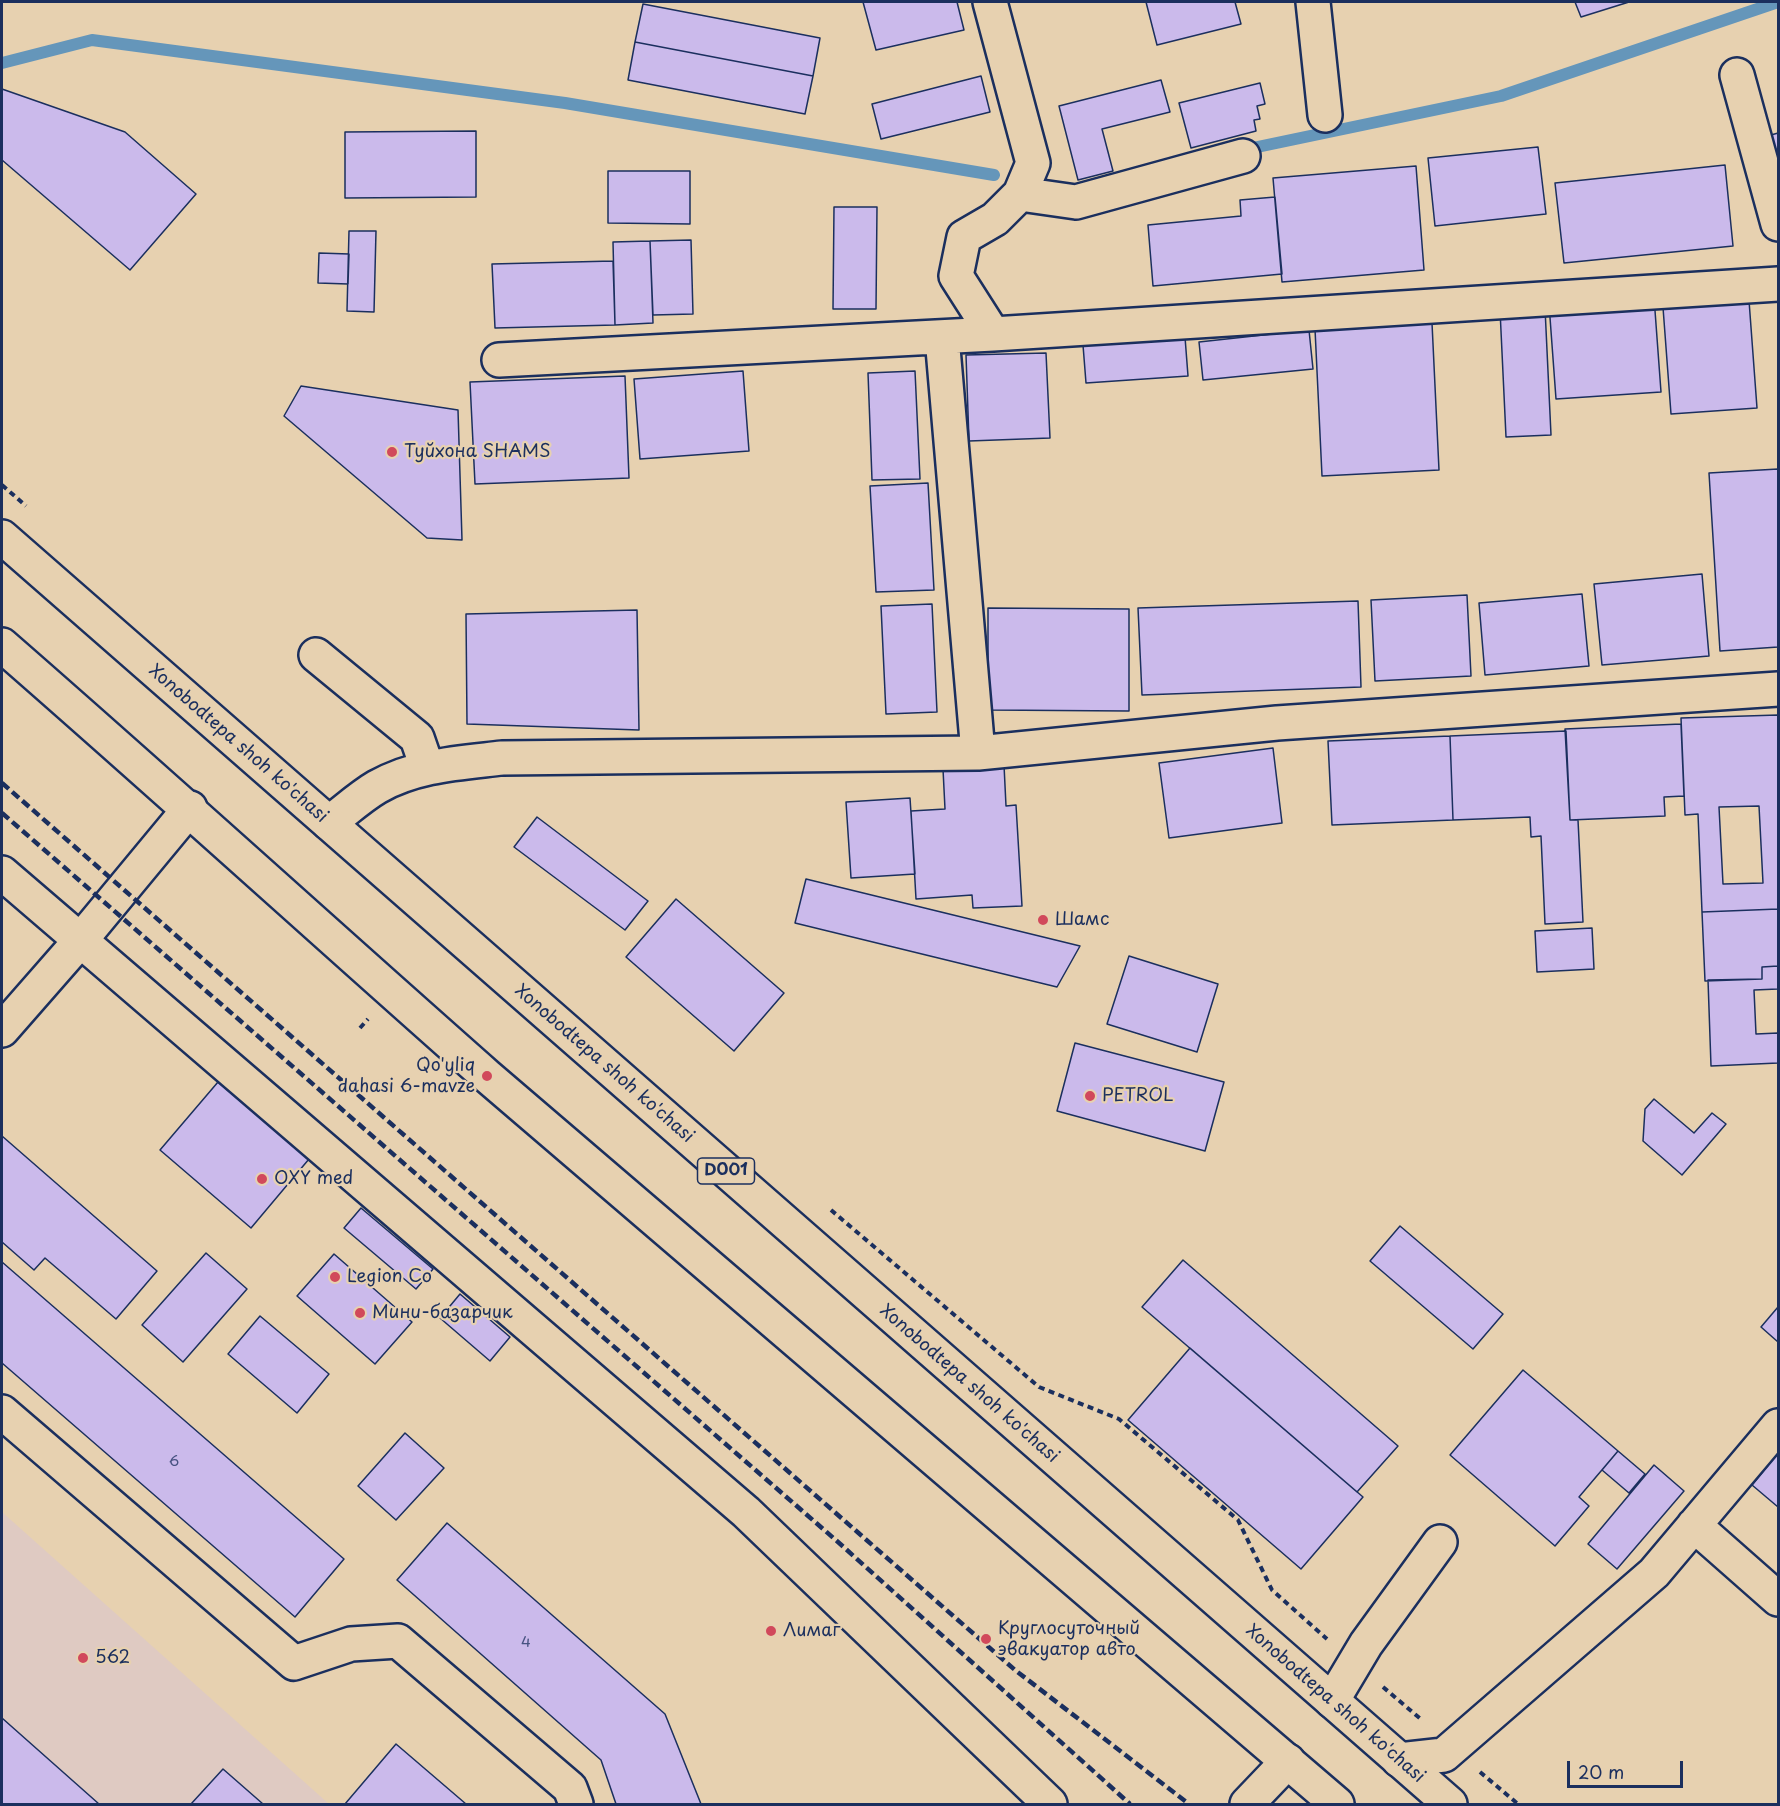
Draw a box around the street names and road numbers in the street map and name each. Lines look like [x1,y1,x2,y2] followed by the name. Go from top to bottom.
[144,660,332,828] street label: Xonobodtepa shoh ko'chasi
[510,980,698,1148] street label: Xonobodtepa shoh ko'chasi
[698,1158,754,1184] road number: D001
[875,1300,1063,1468] street label: Xonobodtepa shoh ko'chasi
[1241,1620,1429,1788] street label: Xonobodtepa shoh ko'chasi

